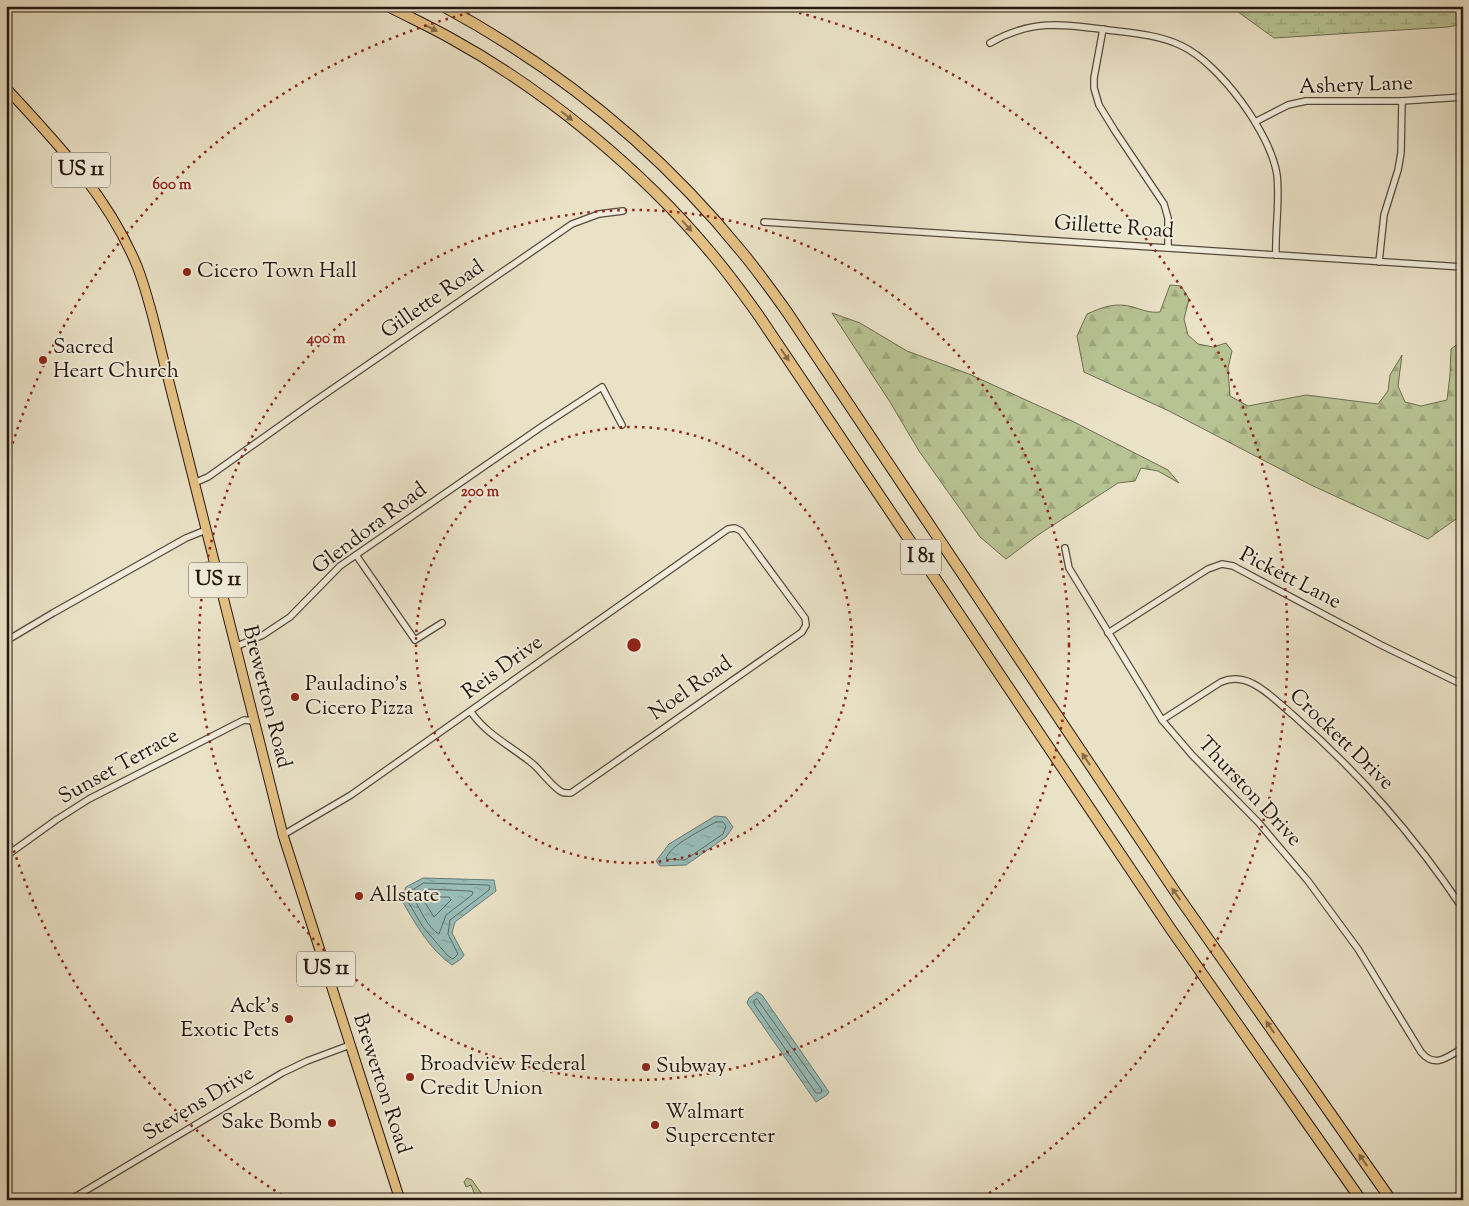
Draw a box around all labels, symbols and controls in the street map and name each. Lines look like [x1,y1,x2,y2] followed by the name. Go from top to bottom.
[424,24,438,32] one-way arrow
[1298,69,1414,103] street label: Ashery Lane
[561,110,574,121] one-way arrow
[52,152,110,188] road number: US 11
[153,175,192,196] text: 600 m
[1053,209,1175,247] street label: Gillette Road
[681,220,693,232] one-way arrow
[375,253,491,347] street label: Gillette Road
[197,257,357,287] place label: Cicero Town Hall
[181,266,193,278] marker: Cicero Town Hall
[306,329,346,350] text: 400 m
[53,333,179,387] place label: Sacred Heart Church
[780,348,790,362] one-way arrow
[37,354,49,366] marker: Sacred Heart Church
[306,476,434,582] street label: Glendora Road
[461,482,500,503] text: 200 m
[901,540,941,574] road number: I 81
[1234,541,1346,617] street label: Pickett Lane
[189,562,247,598] road number: US 11
[234,622,298,772] street label: Brewerton Road
[456,628,550,708] street label: Reis Drive
[625,636,643,654] centre of rings
[643,649,739,729] street label: Noel Road
[305,670,414,724] place label: Pauladino's Cicero Pizza
[1282,682,1400,798] street label: Crockett Drive
[289,691,301,703] marker: Pauladino's Cicero Pizza
[53,721,185,813] street label: Sunset Terrace
[1190,730,1308,854] street label: Thurston Drive
[1081,752,1091,766] one-way arrow
[369,881,440,911] place label: Allstate
[1171,887,1181,901] one-way arrow
[353,890,365,902] marker: Allstate
[297,952,355,986] road number: US 11
[181,992,279,1046] place label: Ack's Exotic Pets
[344,1010,418,1158] street label: Brewerton Road
[283,1013,295,1025] marker: Ack's Exotic Pets
[1265,1020,1275,1034] one-way arrow
[420,1050,586,1104] place label: Broadview Federal Credit Union
[656,1052,727,1082] place label: Subway
[138,1059,260,1149] street label: Stevens Drive
[640,1061,652,1073] marker: Subway
[404,1071,416,1083] marker: Broadview Federal Credit Union
[665,1098,775,1152] place label: Walmart Supercenter
[221,1108,322,1138] place label: Sake Bomb
[326,1117,338,1129] marker: Sake Bomb
[649,1119,661,1131] marker: Walmart Supercenter
[1358,1153,1368,1167] one-way arrow

